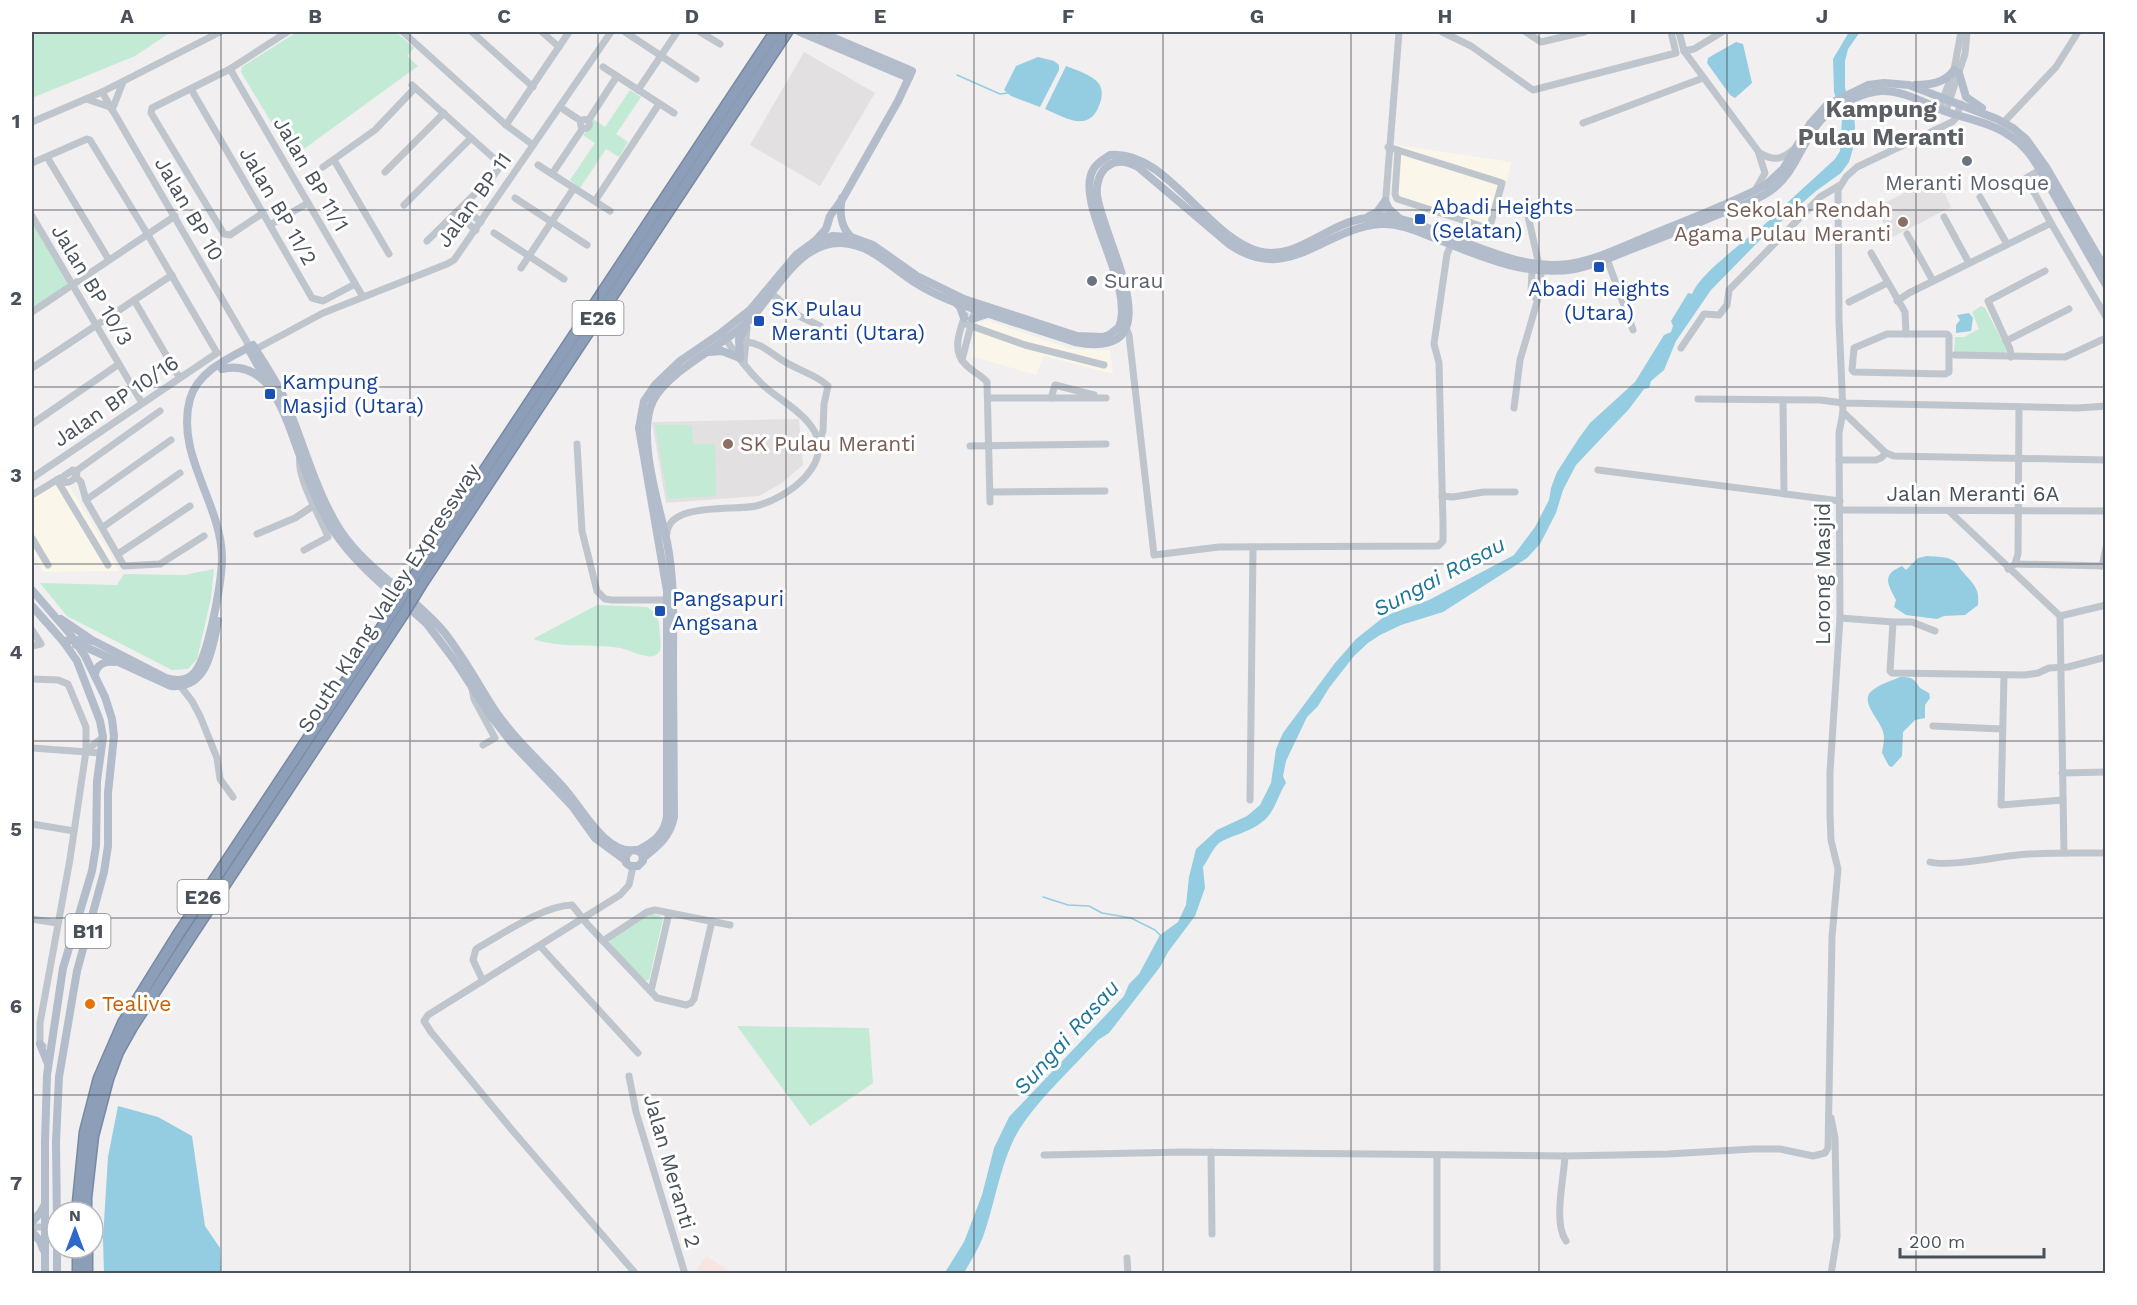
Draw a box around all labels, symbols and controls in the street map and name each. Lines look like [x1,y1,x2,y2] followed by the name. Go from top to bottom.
[120,4,134,28] text: A
[308,4,322,28] text: B
[497,4,511,28] text: C
[685,4,699,28] text: D
[874,4,886,28] text: E
[1062,4,1074,28] text: F
[1250,4,1264,28] text: G
[1438,4,1452,28] text: H
[1630,4,1636,28] text: I
[1816,4,1828,28] text: J
[2003,4,2017,28] text: K
[1798,95,1964,151] district label: Kampung Pulau Meranti
[12,109,20,133] text: 1
[269,112,354,236] street label: Jalan BP 11/1
[234,142,322,269] street label: Jalan BP 11/2
[431,147,516,252] street label: Jalan BP 11
[150,152,229,265] street label: Jalan BP 10
[1960,154,1974,168] marker: Meranti Mosque
[1885,170,2049,195] place label: Meranti Mosque
[1432,194,1574,243] place label: Abadi Heights (Selatan)
[1674,197,1891,246] place label: Sekolah Rendah Agama Pulau Meranti
[1413,212,1427,226] marker: Abadi Heights (Selatan)
[1896,215,1910,229] marker: Sekolah Rendah Agama Pulau Meranti
[46,220,138,350] street label: Jalan BP 10/3
[1592,260,1606,274] marker: Abadi Heights (Utara)
[1104,268,1163,293] place label: Surau
[1085,274,1099,288] marker: Surau
[1528,276,1670,325] place label: Abadi Heights (Utara)
[10,286,22,310] text: 2
[771,296,925,345] place label: SK Pulau Meranti (Utara)
[572,301,624,335] road number: E26
[752,314,766,328] marker: SK Pulau Meranti (Utara)
[48,349,183,452] street label: Jalan BP 10/16
[282,369,424,418] place label: Kampung Masjid (Utara)
[263,387,277,401] marker: Kampung Masjid (Utara)
[740,431,916,456] place label: SK Pulau Meranti
[721,437,735,451] marker: SK Pulau Meranti
[292,458,485,737] street label: South Klang Valley Expressway
[10,463,22,487] text: 3
[1887,481,2060,506] street label: Jalan Meranti 6A
[1810,503,1835,645] street label: Lorong Masjid
[1369,531,1509,622] water label: Sungai Rasau
[672,586,784,635] place label: Pangsapuri Angsana
[653,604,667,618] marker: Pangsapuri Angsana
[10,640,23,664] text: 4
[10,817,22,841] text: 5
[178,880,228,914] road number: E26
[66,914,110,948] road number: B11
[1008,975,1124,1100] water label: Sungai Rasau
[102,991,171,1016] place label: Tealive
[10,994,22,1018] text: 6
[83,997,97,1011] marker: Tealive
[639,1091,706,1251] street label: Jalan Meranti 2
[10,1171,22,1195] text: 7
[45,1200,105,1260] north arrow
[69,1206,81,1225] text: N
[1900,1221,2044,1259] scale bar
[1909,1231,1965,1252] text: 200 m

